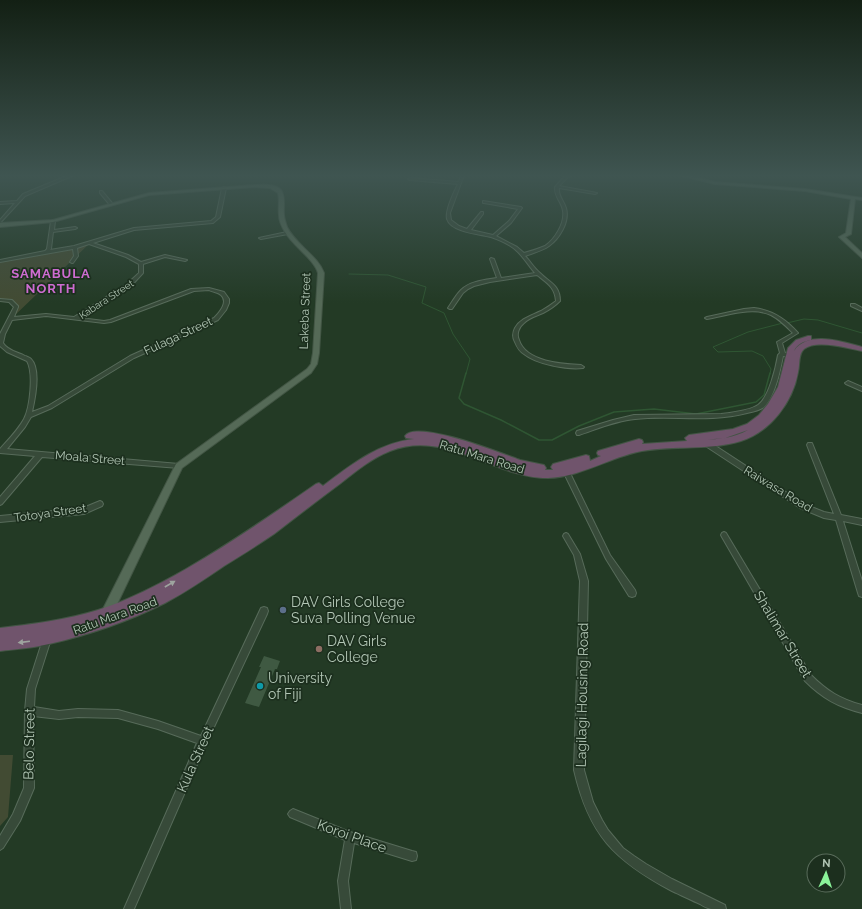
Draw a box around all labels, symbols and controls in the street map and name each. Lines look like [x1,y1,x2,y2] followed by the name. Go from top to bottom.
[11,266,91,296] district label: SAMABULA NORTH
[297,272,313,350] street label: Lakeba Street
[77,277,136,321] street label: Kabara Street
[142,314,214,358] street label: Fulaga Street
[438,437,526,477] street label: Ratu Mara Road
[54,448,126,468] street label: Moala Street
[741,463,815,515] street label: Raiwasa Road
[13,501,87,525] street label: Totoya Street
[164,581,176,588] one-way arrow
[751,588,815,681] street label: Shalimar Street
[71,594,159,638] street label: Ratu Mara Road
[291,594,415,626] place label: DAV Girls College Suva Polling Venue
[278,605,288,615] marker: DAV Girls College Suva Polling Venue
[573,622,591,768] street label: Lagilagi Housing Road
[327,633,387,665] place label: DAV Girls College
[18,639,30,645] one-way arrow
[314,644,324,654] marker: DAV Girls College
[268,670,333,702] place label: University of Fiji
[255,681,265,691] marker: University of Fiji
[20,708,38,780] street label: Belo Street
[173,723,217,795] street label: Kula Street
[315,816,389,856] street label: Koroi Place
[806,853,846,893] north arrow
[822,857,831,870] text: N

